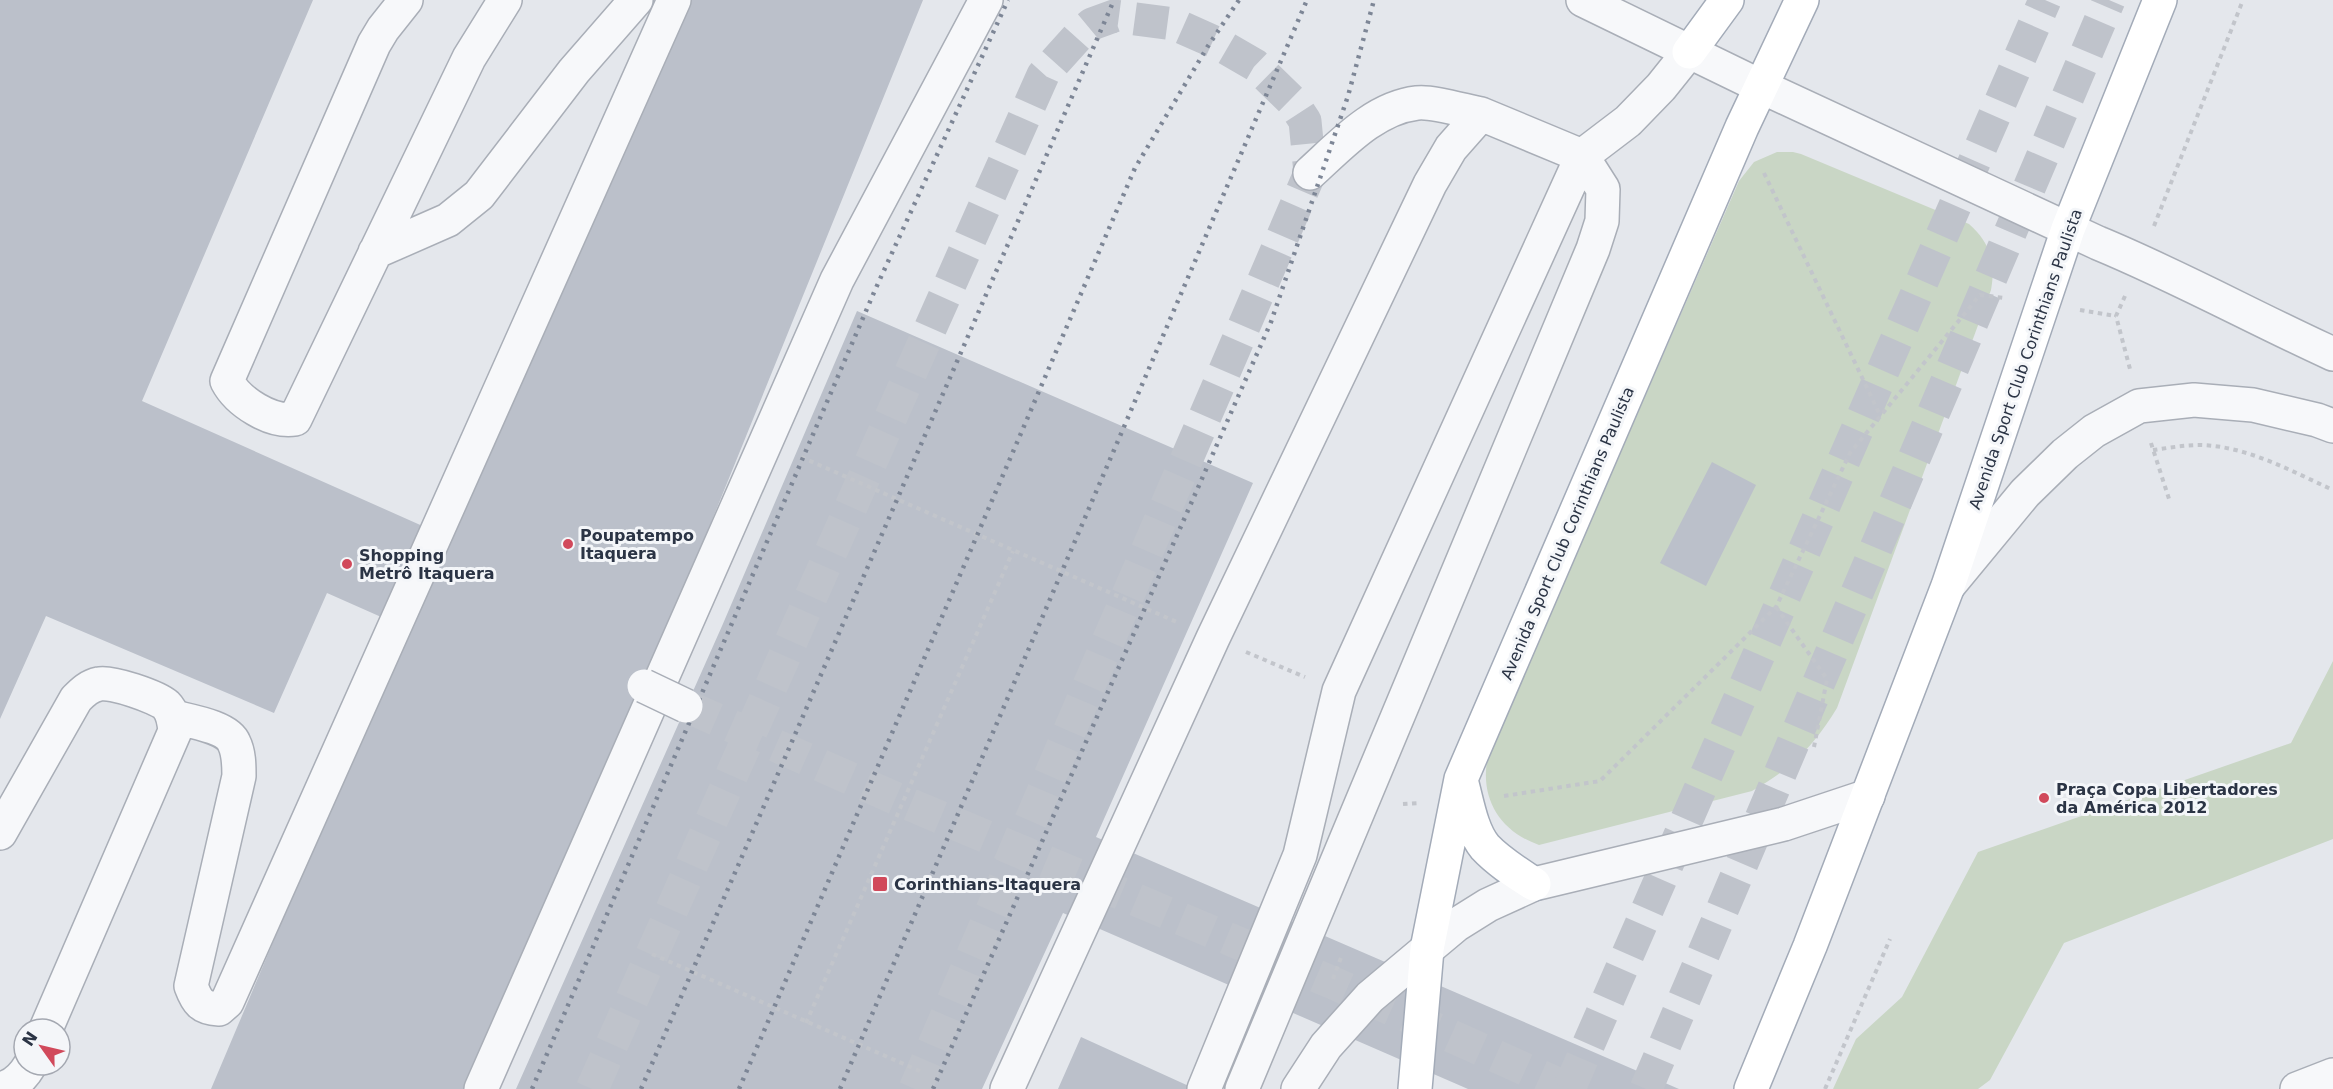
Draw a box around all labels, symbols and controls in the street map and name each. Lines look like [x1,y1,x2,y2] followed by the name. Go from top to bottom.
[1965,206,2086,512] street label: Avenida Sport Club Corinthians Paulista
[1497,384,1638,683] street label: Avenida Sport Club Corinthians Paulista
[580,526,694,563] place label: Poupatempo Itaquera
[561,537,575,551] marker: Poupatempo Itaquera
[359,546,495,583] place label: Shopping Metrô Itaquera
[340,557,354,571] marker: Shopping Metrô Itaquera
[2056,780,2278,817] place label: Praça Copa Libertadores da América 2012
[2037,791,2051,805] marker: Praça Copa Libertadores da América 2012
[871,875,889,893] marker: Corinthians-Itaquera
[894,875,1081,894] place label: Corinthians-Itaquera
[12,1017,72,1077] north arrow
[18,1028,42,1050] text: N

